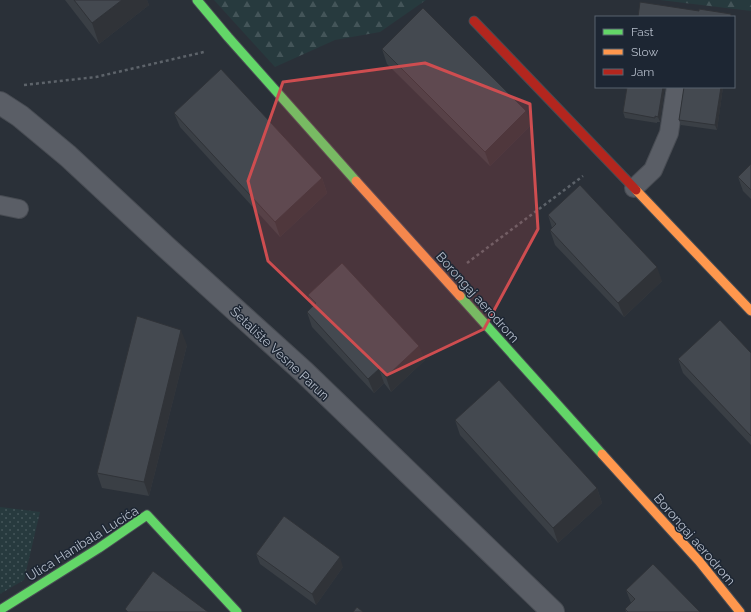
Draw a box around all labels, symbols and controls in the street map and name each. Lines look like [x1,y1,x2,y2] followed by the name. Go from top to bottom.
[595,16,735,88] legend
[631,25,654,39] text: Fast
[631,45,658,59] text: Slow
[631,65,654,79] text: Jam
[433,249,522,346] street label: Borongaj aerodrom
[227,303,333,403] street label: Šetalište Vesne Parun
[651,490,738,588] street label: Borongaj aerodrom
[24,503,141,584] street label: Ulica Hanibala Lucića

